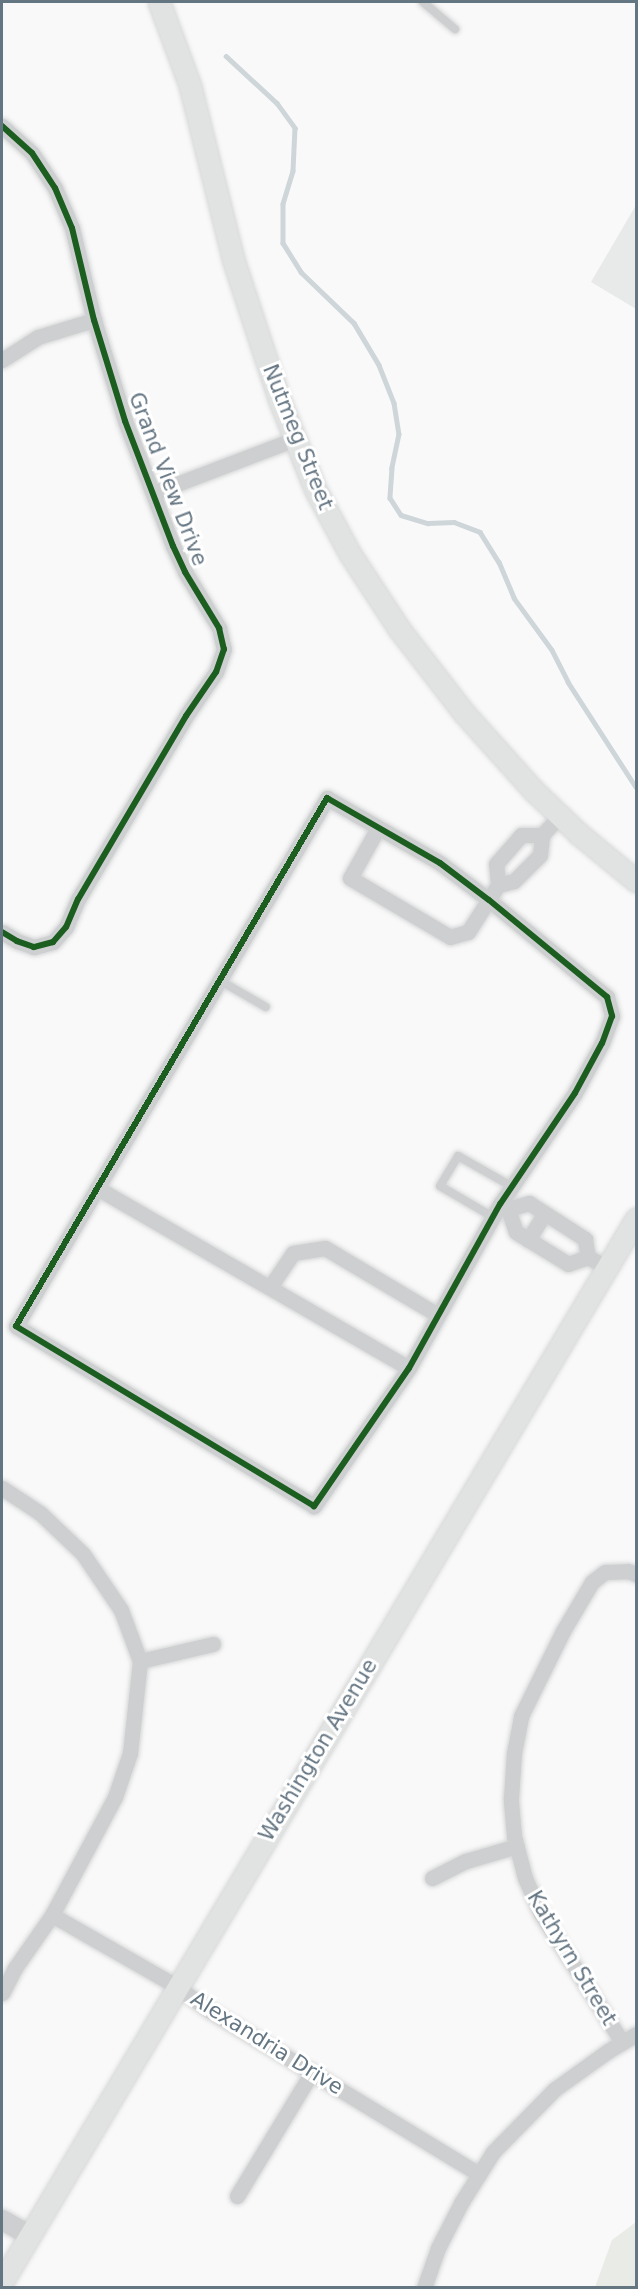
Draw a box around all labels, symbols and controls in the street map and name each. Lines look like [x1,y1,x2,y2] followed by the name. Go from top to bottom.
[257,361,339,513] street label: Nutmeg Street
[123,389,213,569] street label: Grand View Drive
[254,1654,382,1846] street label: Washington Avenue
[522,1886,622,2030] street label: Kathyrn Street
[186,1986,348,2100] street label: Alexandria Drive

